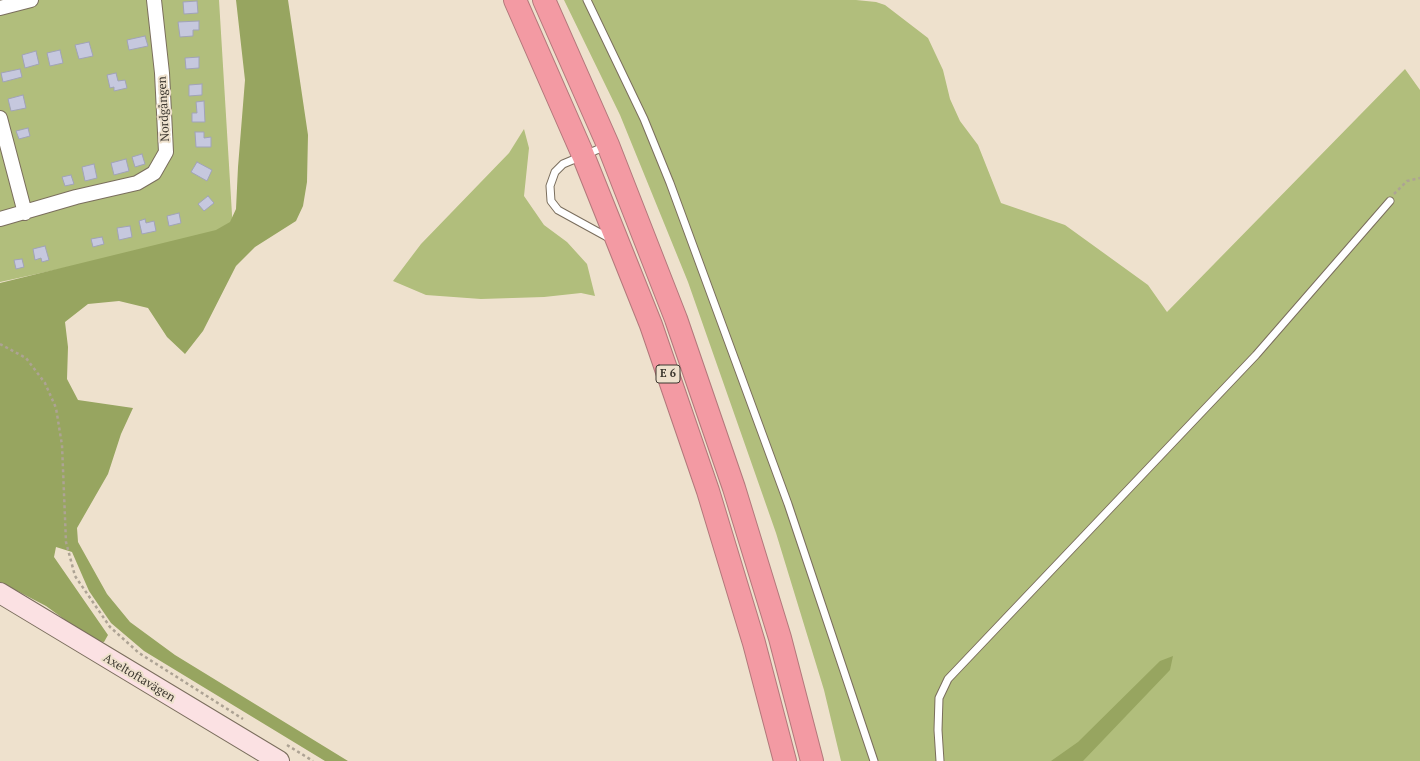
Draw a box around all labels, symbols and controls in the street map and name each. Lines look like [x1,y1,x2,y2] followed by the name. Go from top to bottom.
[155,76,173,142] street label: Nordgången
[656,365,680,383] road number: E 6
[101,651,177,705] street label: Axeltoftavägen

